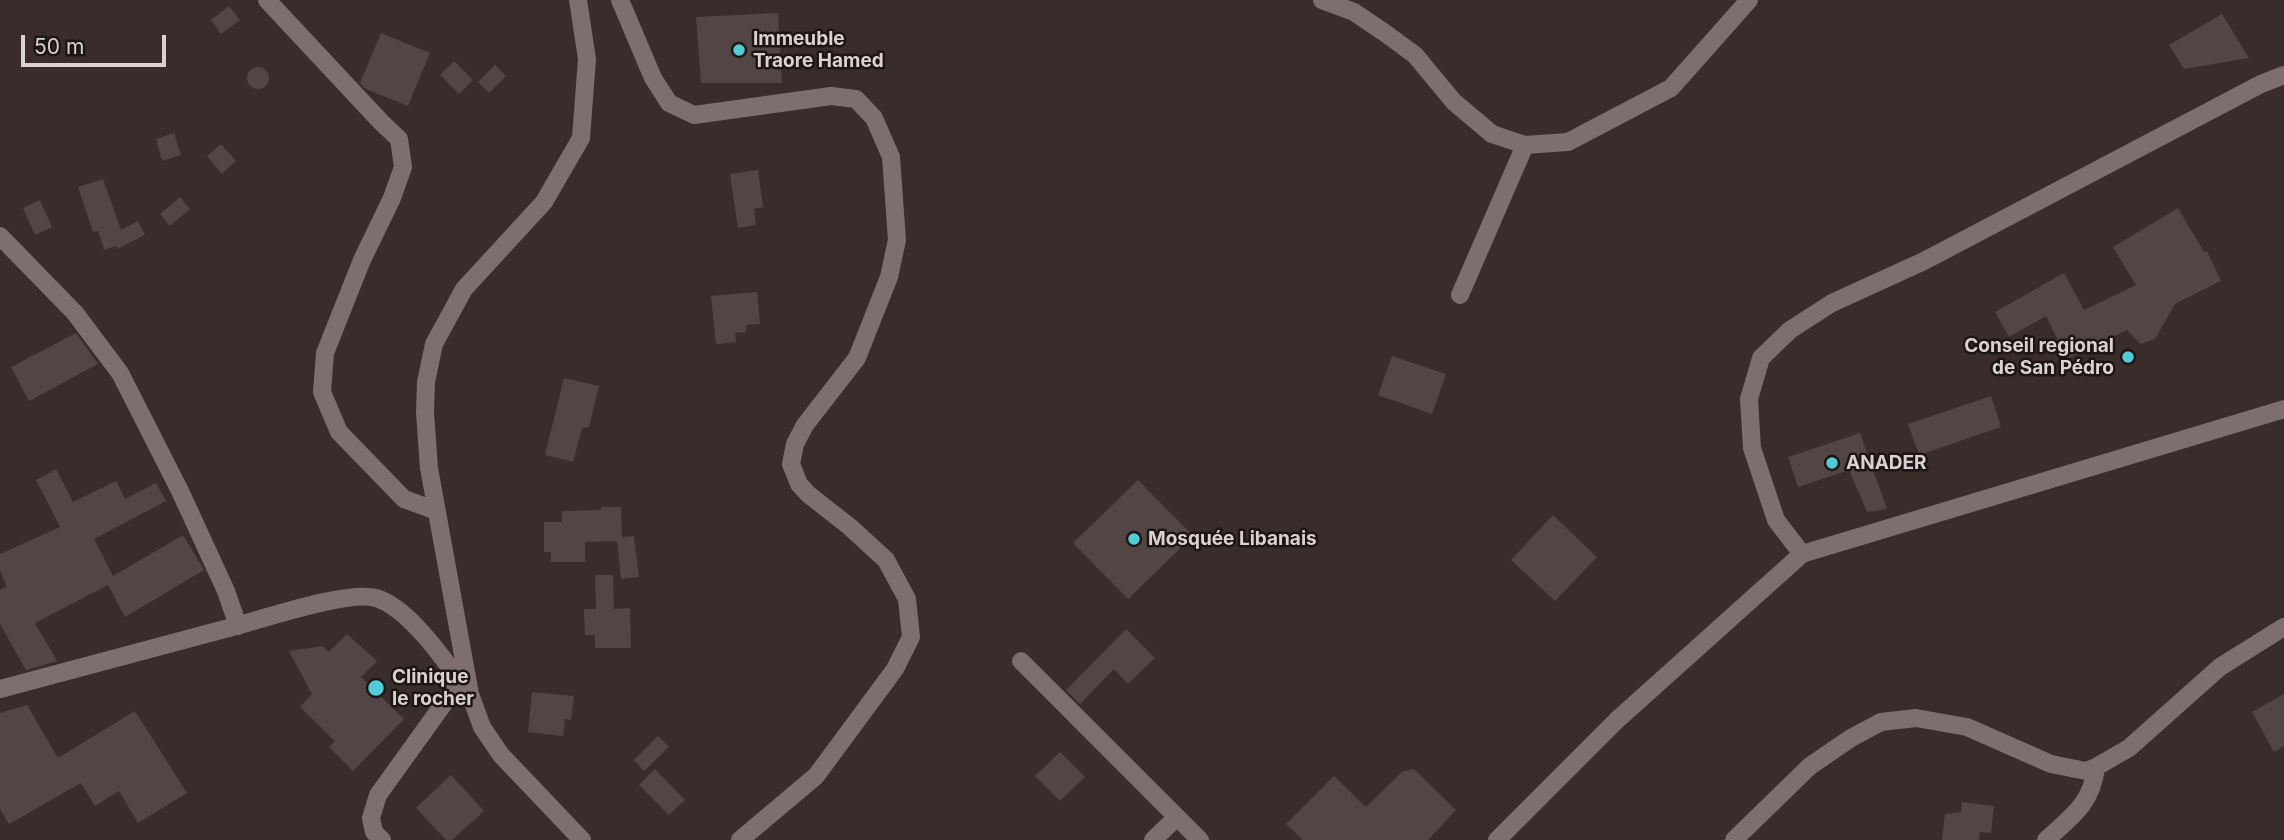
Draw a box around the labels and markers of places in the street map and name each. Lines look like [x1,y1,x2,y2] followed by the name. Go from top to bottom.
[753,28,884,72] place label: Immeuble Traore Hamed
[731,42,747,58] marker: Immeuble Traore Hamed
[1964,335,2114,379] place label: Conseil regional de San Pédro
[2120,349,2136,365] marker: Conseil regional de San Pédro
[1846,452,1927,474] place label: ANADER
[1824,455,1840,471] marker: ANADER
[1148,528,1317,550] place label: Mosquée Libanais
[1126,531,1142,547] marker: Mosquée Libanais
[392,666,474,710] place label: Clinique le rocher
[366,678,386,698] marker: Clinique le rocher

